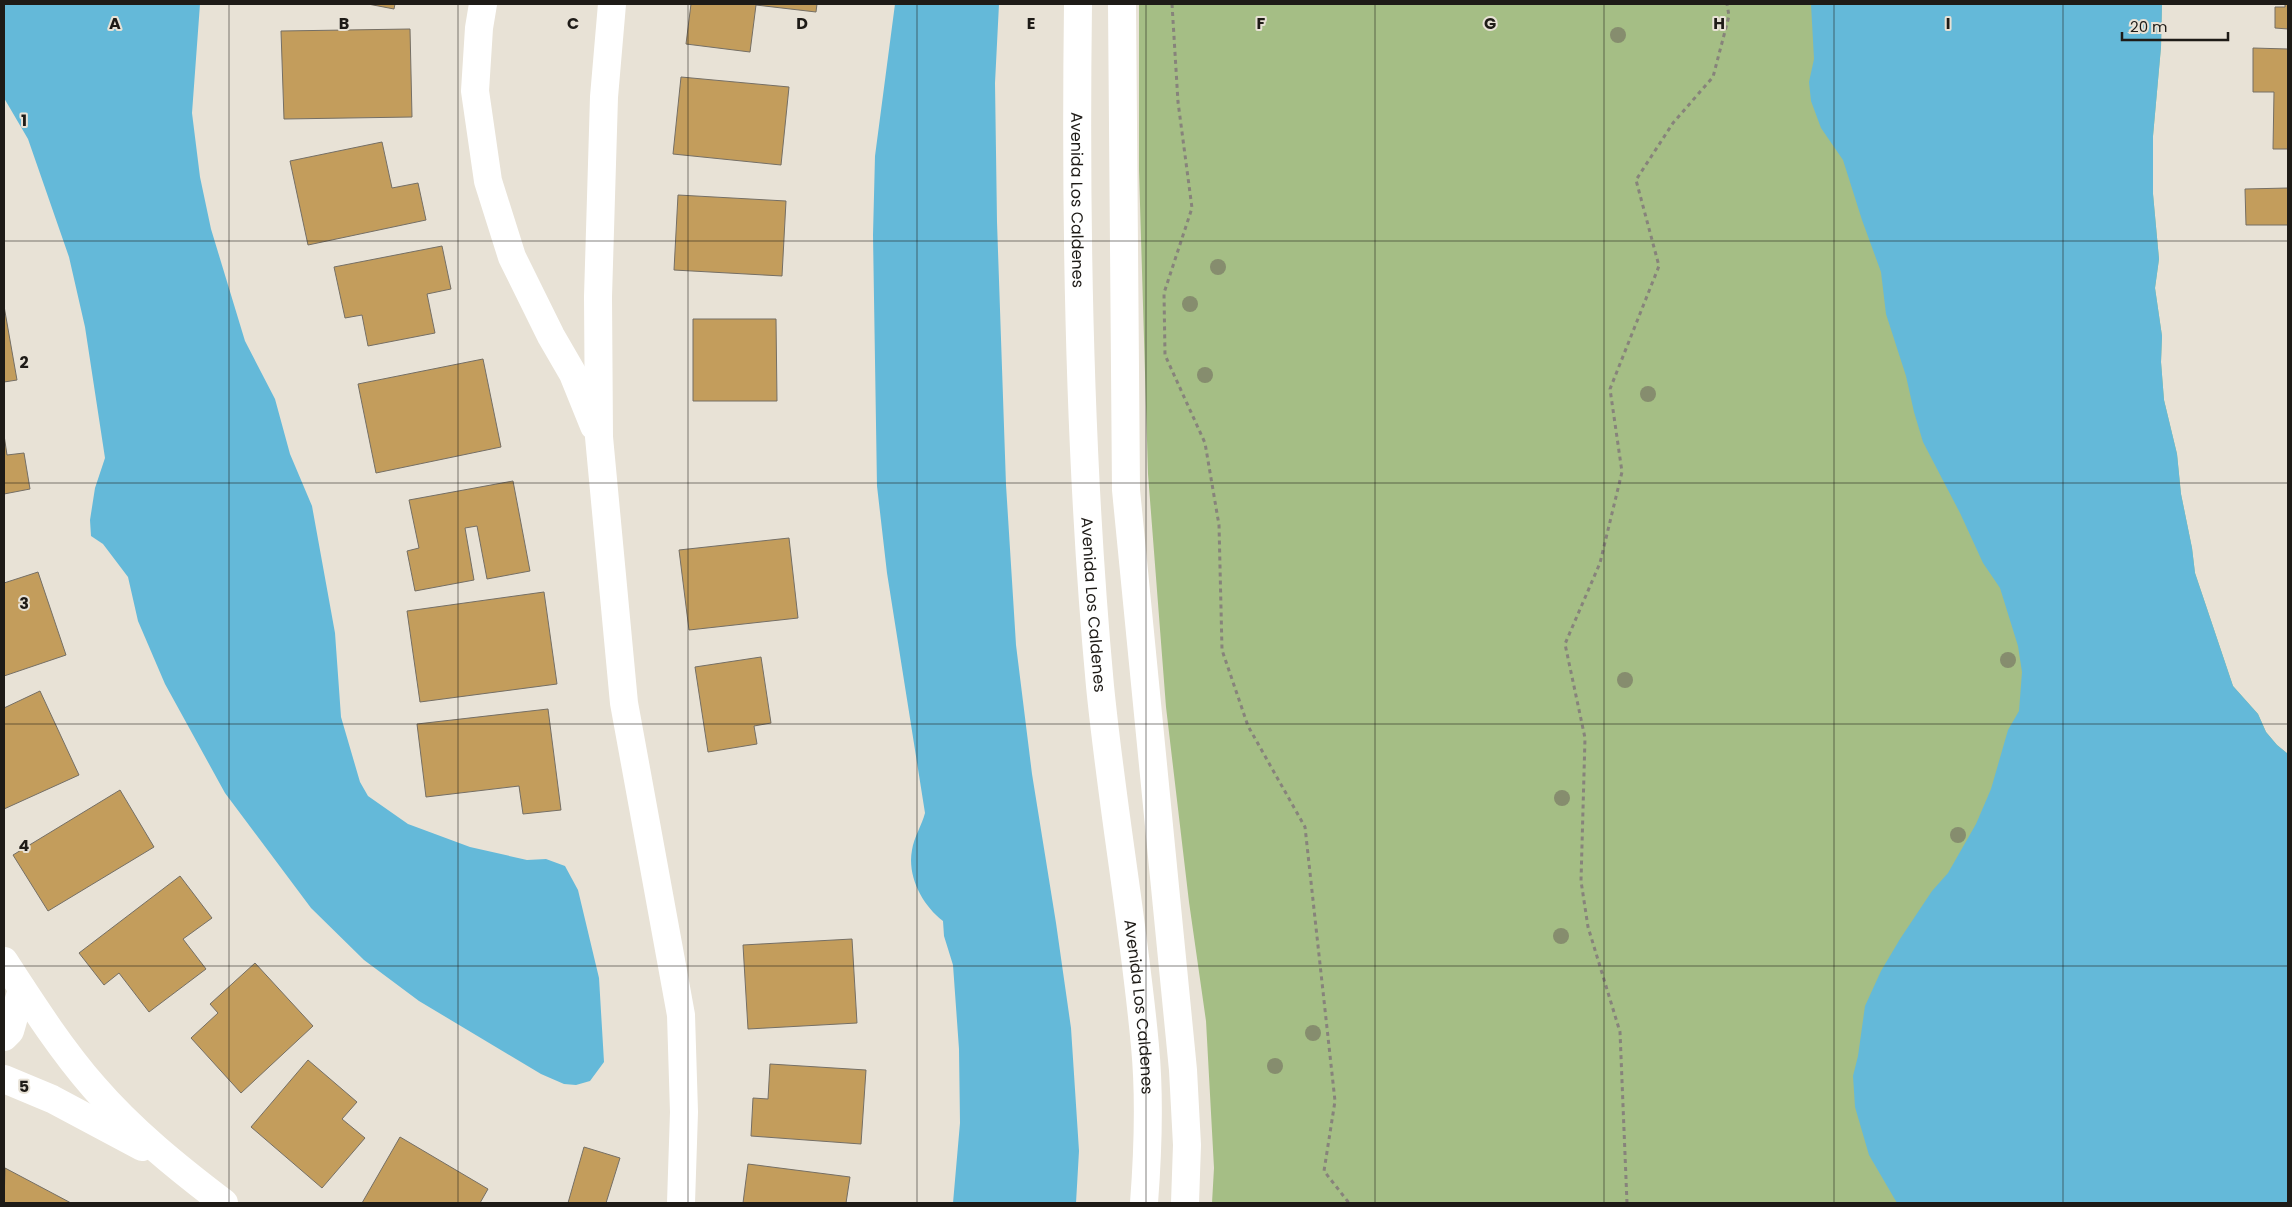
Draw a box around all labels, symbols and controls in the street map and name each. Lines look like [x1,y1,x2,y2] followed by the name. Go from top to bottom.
[2122,10,2228,42] scale bar
[109,12,121,35] text: A
[339,12,349,35] text: B
[567,12,579,35] text: C
[796,12,808,35] text: D
[1027,12,1035,35] text: E
[1257,12,1266,35] text: F
[1484,12,1496,35] text: G
[1713,12,1725,35] text: H
[1946,12,1950,35] text: I
[2130,16,2168,37] text: 20 m
[21,109,27,132] text: 1
[1065,112,1090,288] street label: Avenida Los Caldenes
[19,351,29,374] text: 2
[1075,516,1112,694] street label: Avenida Los Caldenes
[19,592,29,615] text: 3
[19,834,30,857] text: 4
[1118,918,1159,1095] street label: Avenida Los Caldenes
[19,1075,29,1098] text: 5

